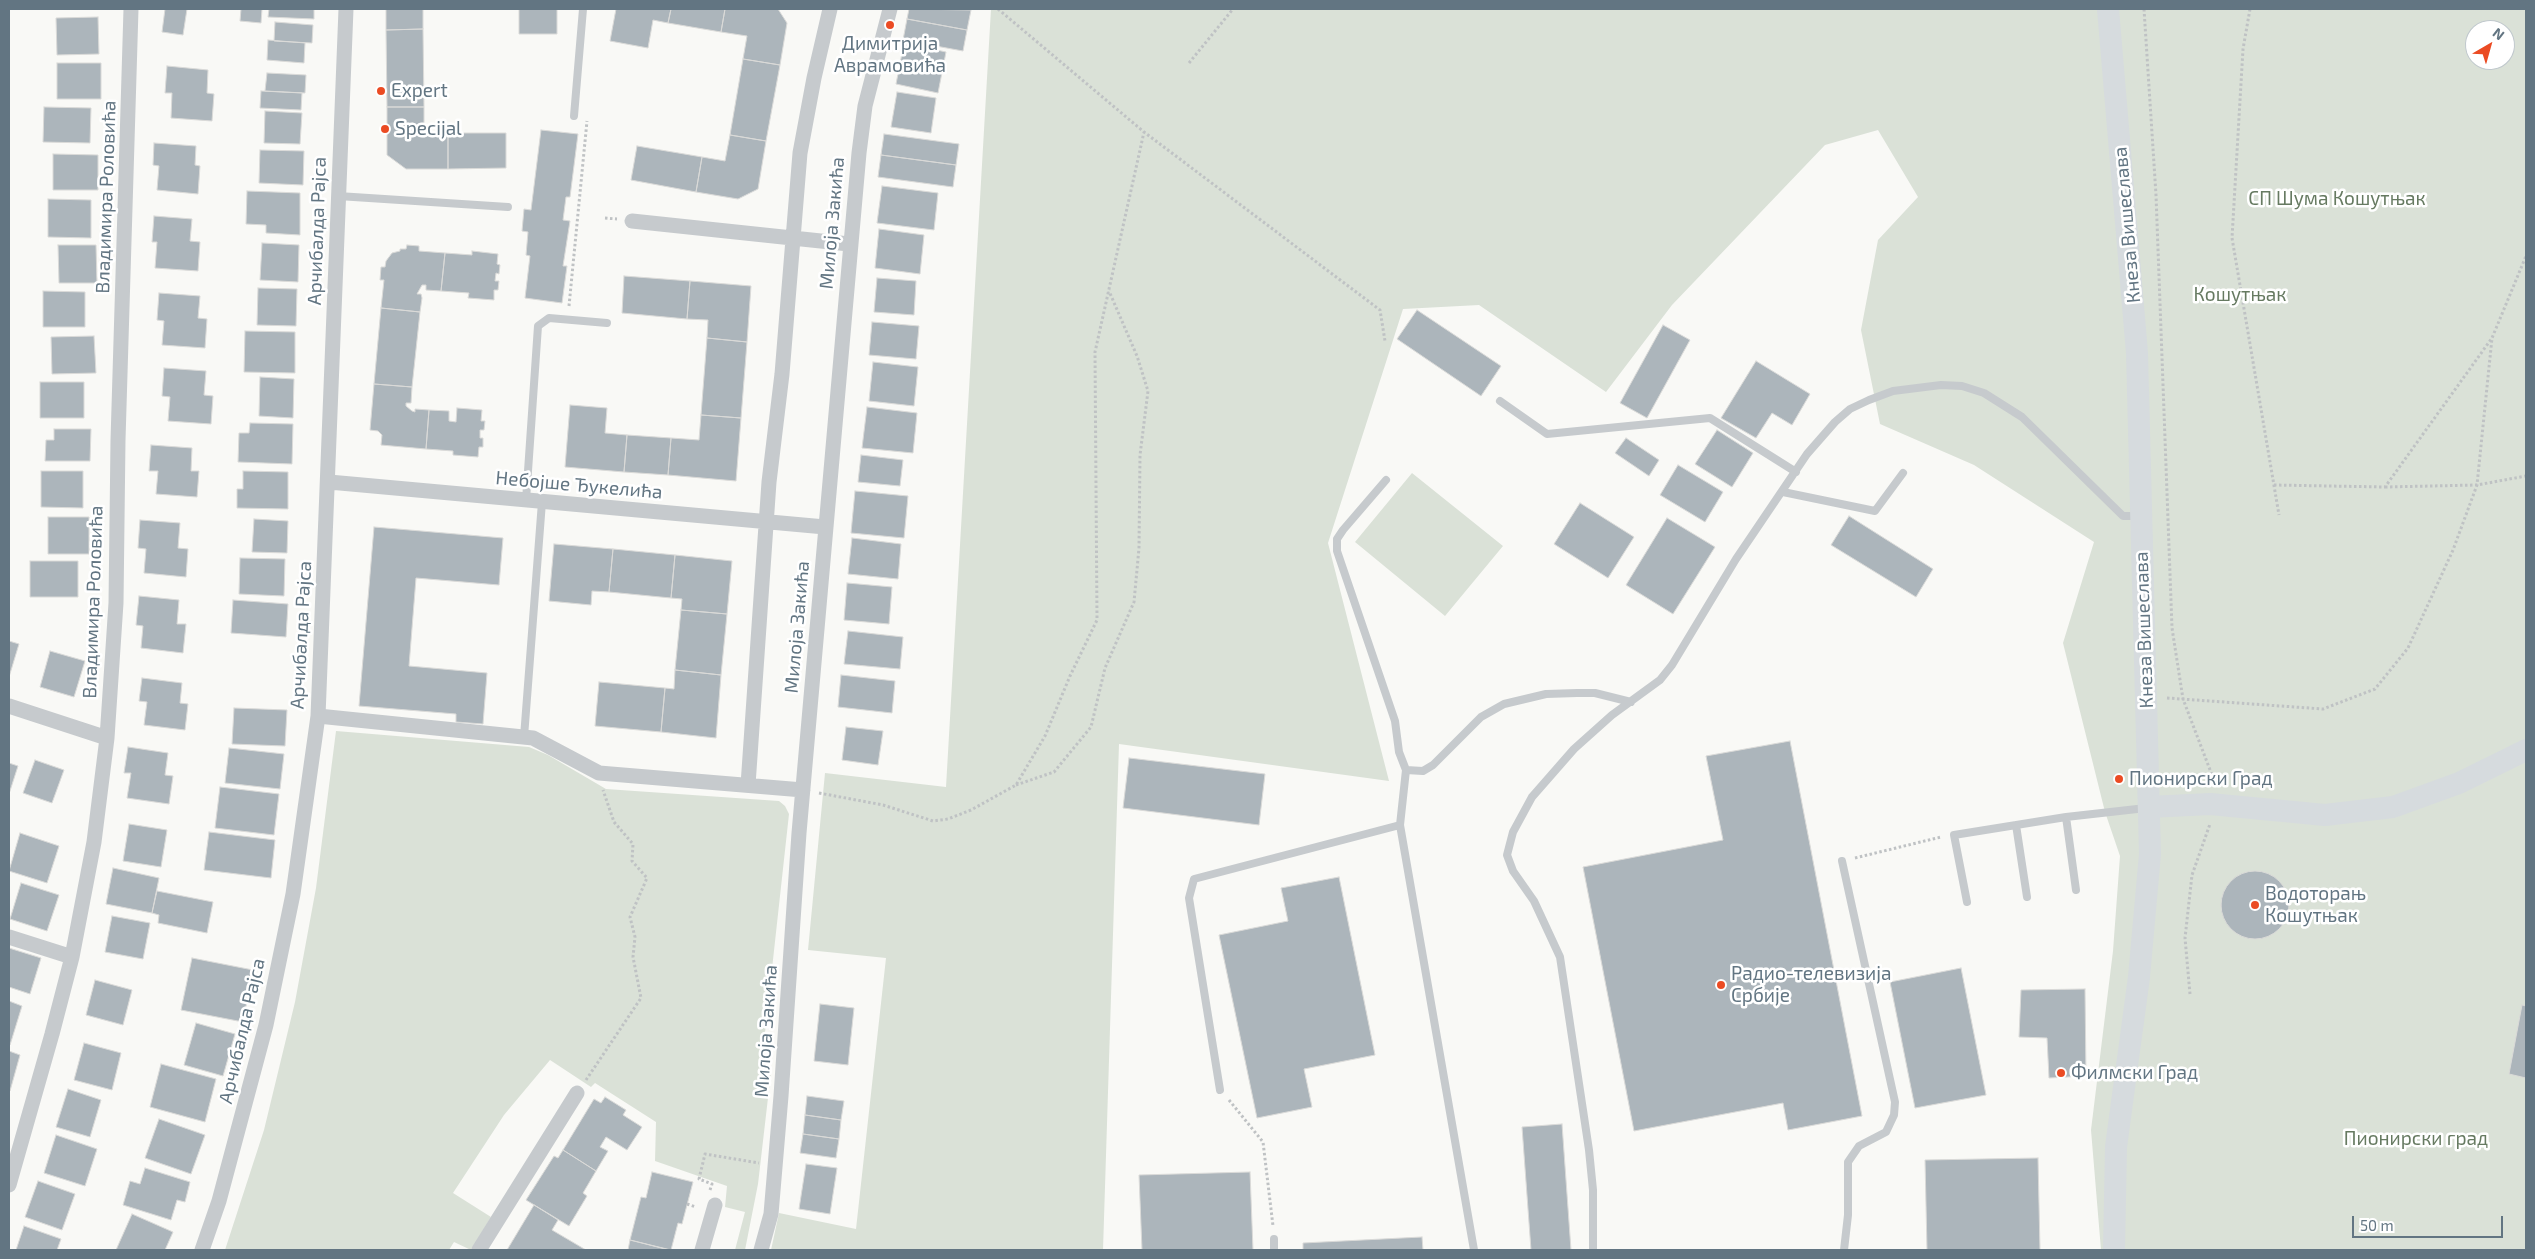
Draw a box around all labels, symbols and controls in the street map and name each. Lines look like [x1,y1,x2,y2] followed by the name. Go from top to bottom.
[884,19,896,31] marker: Димитрија Аврамовића
[2465,20,2515,70] north arrow
[2490,24,2508,43] text: N
[834,33,946,77] place label: Димитрија Аврамовића
[391,80,448,102] place label: Expert
[375,85,387,97] marker: Expert
[91,100,121,294] street label: Владимира Роловића
[395,118,462,140] place label: Specijal
[379,123,391,135] marker: Specijal
[2109,146,2145,304] street label: Кнеза Вишеслава
[303,156,331,306] street label: Арчибалда Рајса
[815,156,849,290] street label: Милоја Закића
[2248,188,2426,210] park label: СП Шума Кошутњак
[2194,284,2286,306] park label: Кошутњак
[495,466,663,504] street label: Небојше Ђукелића
[78,505,108,699] street label: Владимира Роловића
[2130,551,2158,709] street label: Кнеза Вишеслава
[286,560,316,710] street label: Арчибалда Рајса
[780,560,814,694] street label: Милоја Закића
[2129,768,2273,790] place label: Пионирски Град
[2113,773,2125,785] marker: Пионирски Град
[2265,883,2366,927] place label: Водоторањ Кошутњак
[2249,899,2261,911] marker: Водоторањ Кошутњак
[214,956,270,1106] street label: Арчибалда Рајса
[1731,963,1892,1007] place label: Радио-телевизија Србије
[750,964,782,1098] street label: Милоја Закића
[1715,979,1727,991] marker: Радио-телевизија Србије
[2071,1062,2198,1084] place label: Филмски Град
[2055,1067,2067,1079] marker: Филмски Град
[2344,1128,2488,1150] park label: Пионирски град
[2355,1206,2506,1238] scale bar
[2360,1216,2394,1234] text: 50 m

